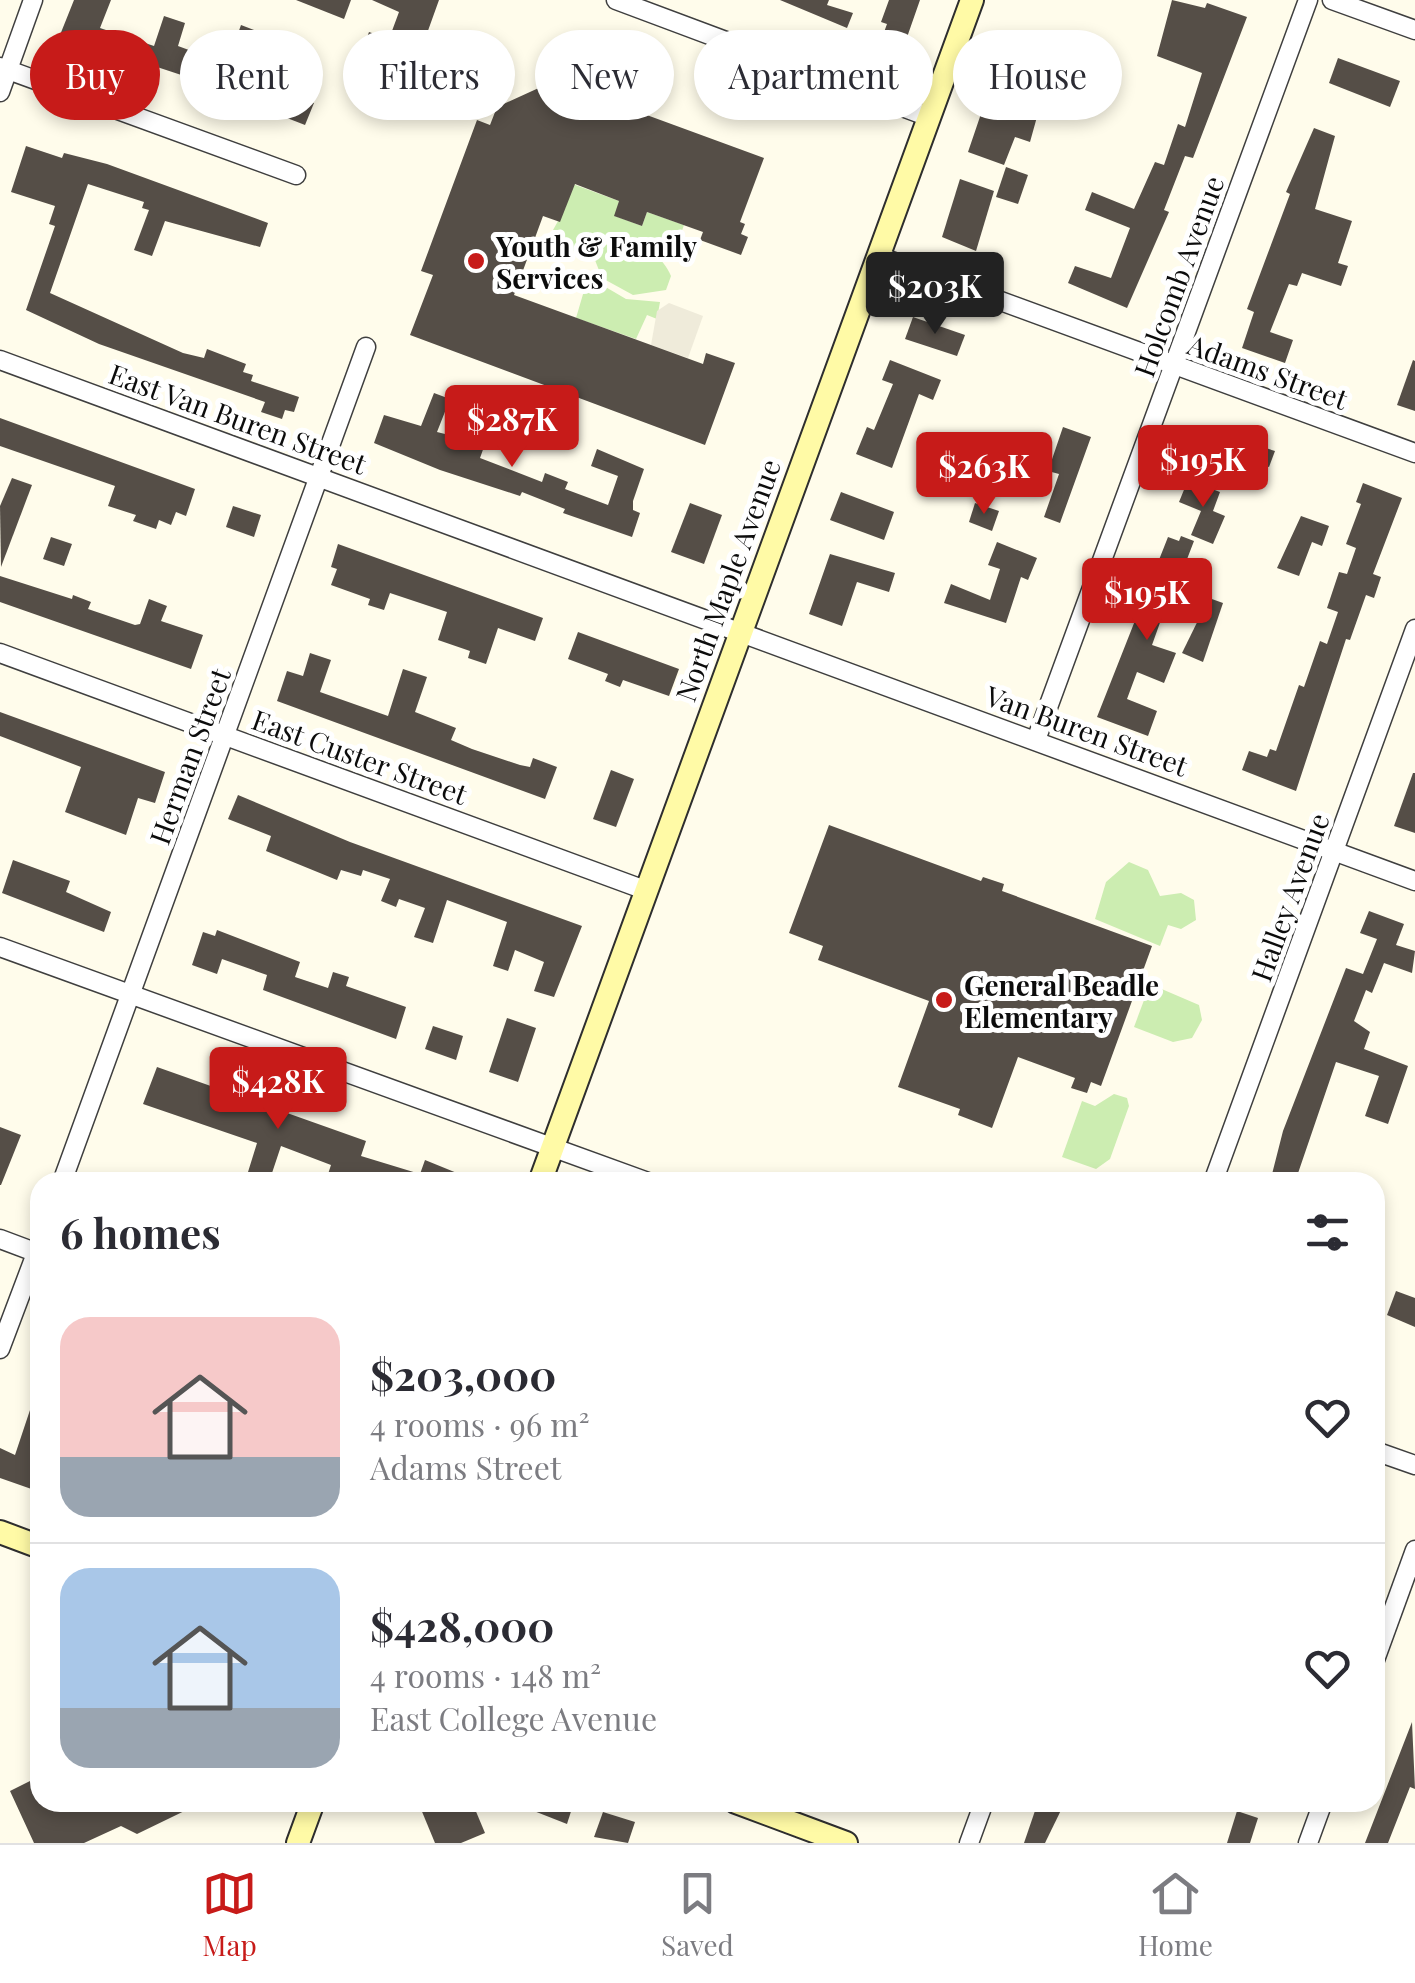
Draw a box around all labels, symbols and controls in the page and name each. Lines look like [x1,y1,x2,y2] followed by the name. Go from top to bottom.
[30,30,160,120] chip: Buy
[180,30,323,120] chip: Rent
[343,30,515,120] chip: Filters
[535,30,674,120] chip: New
[694,30,933,120] chip: Apartment
[953,30,1122,120] chip: House
[1124,170,1232,382] street label: Holcomb Avenue
[495,227,698,296] place label: Youth & Family Services
[465,250,487,272] marker: Youth & Family Services
[865,252,1005,337] pin: $203K
[888,263,982,306] text: $203K
[1182,325,1354,417] street label: Adams Street
[104,354,373,482] street label: East Van Buren Street
[442,385,582,470] pin: $287K
[467,396,557,439] text: $287K
[1133,425,1273,510] pin: $195K
[914,432,1054,517] pin: $263K
[1160,436,1246,479] text: $195K
[938,443,1030,486] text: $263K
[666,454,788,706] street label: North Maple Avenue
[1077,558,1217,643] pin: $195K
[1104,569,1190,612] text: $195K
[140,662,238,849] street label: Herman Street
[980,676,1194,784] street label: Van Buren Street
[247,700,474,812] street label: East Custer Street
[1241,808,1337,986] street label: Halley Avenue
[964,966,1159,1035] place label: General Beadle Elementary
[933,989,955,1011] marker: General Beadle Elementary
[208,1047,348,1132] pin: $428K
[232,1058,324,1101] text: $428K
[60,1204,221,1260] text: 6 homes
[1300,1205,1355,1260] icon: filters
[370,1346,556,1402] text: $203,000
[140,1357,260,1477] icon: home
[1300,1390,1355,1445] icon: heart
[370,1402,590,1445] text: 4 rooms · 96 m²
[370,1445,561,1488] text: Adams Street
[370,1597,554,1653] text: $428,000
[140,1608,260,1728] icon: home
[1300,1641,1355,1696] icon: heart
[370,1653,601,1696] text: 4 rooms · 148 m²
[370,1696,657,1739] text: East College Avenue
[202,1866,257,1963] tab: Map
[661,1866,734,1963] tab: Saved
[1138,1866,1213,1963] tab: Home

